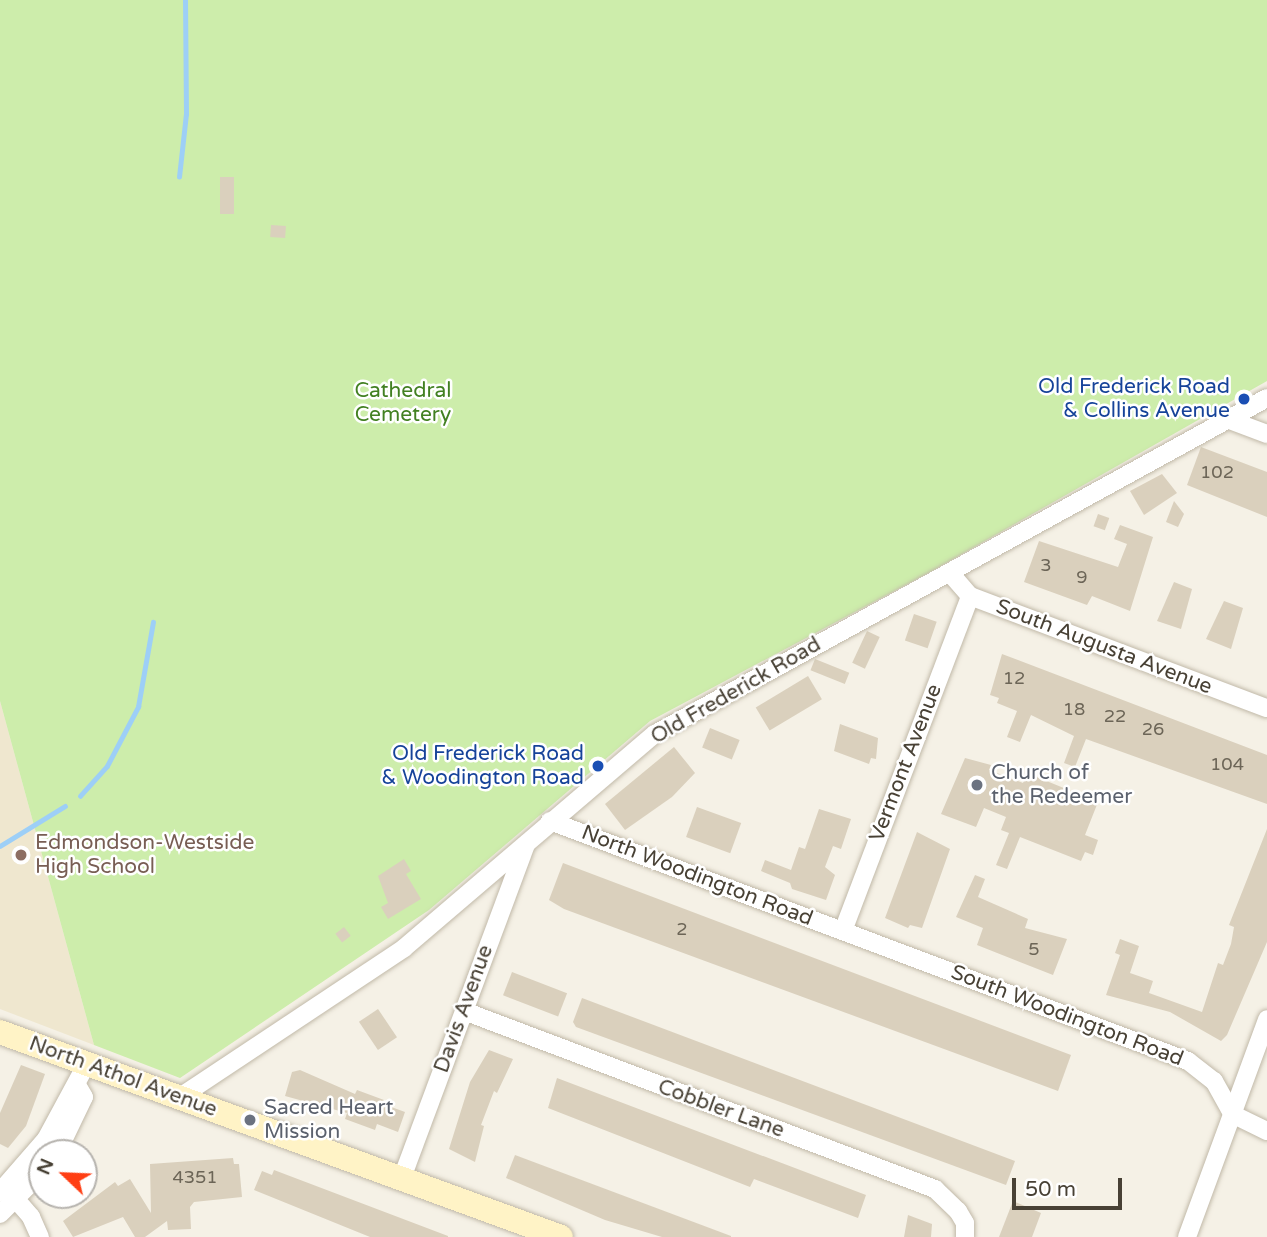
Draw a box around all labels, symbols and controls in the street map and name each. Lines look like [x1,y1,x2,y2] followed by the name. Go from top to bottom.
[1038,374,1230,424] place label: Old Frederick Road & Collins Avenue
[354,378,452,428] park label: Cathedral Cemetery
[1236,391,1252,407] marker: Old Frederick Road & Collins Avenue
[1200,461,1234,483] house number: 102
[1040,554,1052,576] house number: 3
[1076,566,1088,588] house number: 9
[992,594,1216,700] street label: South Augusta Avenue
[647,632,825,750] street label: Old Frederick Road
[1003,667,1025,689] house number: 12
[864,681,948,845] street label: Vermont Avenue
[1063,698,1085,720] house number: 18
[1104,705,1126,727] house number: 22
[1142,718,1164,740] house number: 26
[381,741,584,791] place label: Old Frederick Road & Woodington Road
[1210,753,1244,775] house number: 104
[590,758,606,774] marker: Old Frederick Road & Woodington Road
[991,760,1132,810] place label: Church of the Redeemer
[969,777,985,793] marker: Church of the Redeemer
[578,820,816,932] street label: North Woodington Road
[35,830,254,880] place label: Edmondson-Westside High School
[13,847,29,863] marker: Edmondson-Westside High School
[676,918,688,940] house number: 2
[1028,938,1040,960] house number: 5
[429,942,499,1076] street label: Davis Avenue
[947,960,1187,1072] street label: South Woodington Road
[26,1031,220,1123] street label: North Athol Avenue
[654,1074,788,1144] street label: Cobbler Lane
[264,1095,394,1145] place label: Sacred Heart Mission
[242,1112,258,1128] marker: Sacred Heart Mission
[28,1139,98,1209] north arrow
[32,1155,59,1178] text: N
[1015,1164,1125,1208] scale bar
[172,1166,218,1188] house number: 4351
[1025,1177,1076,1202] text: 50 m

